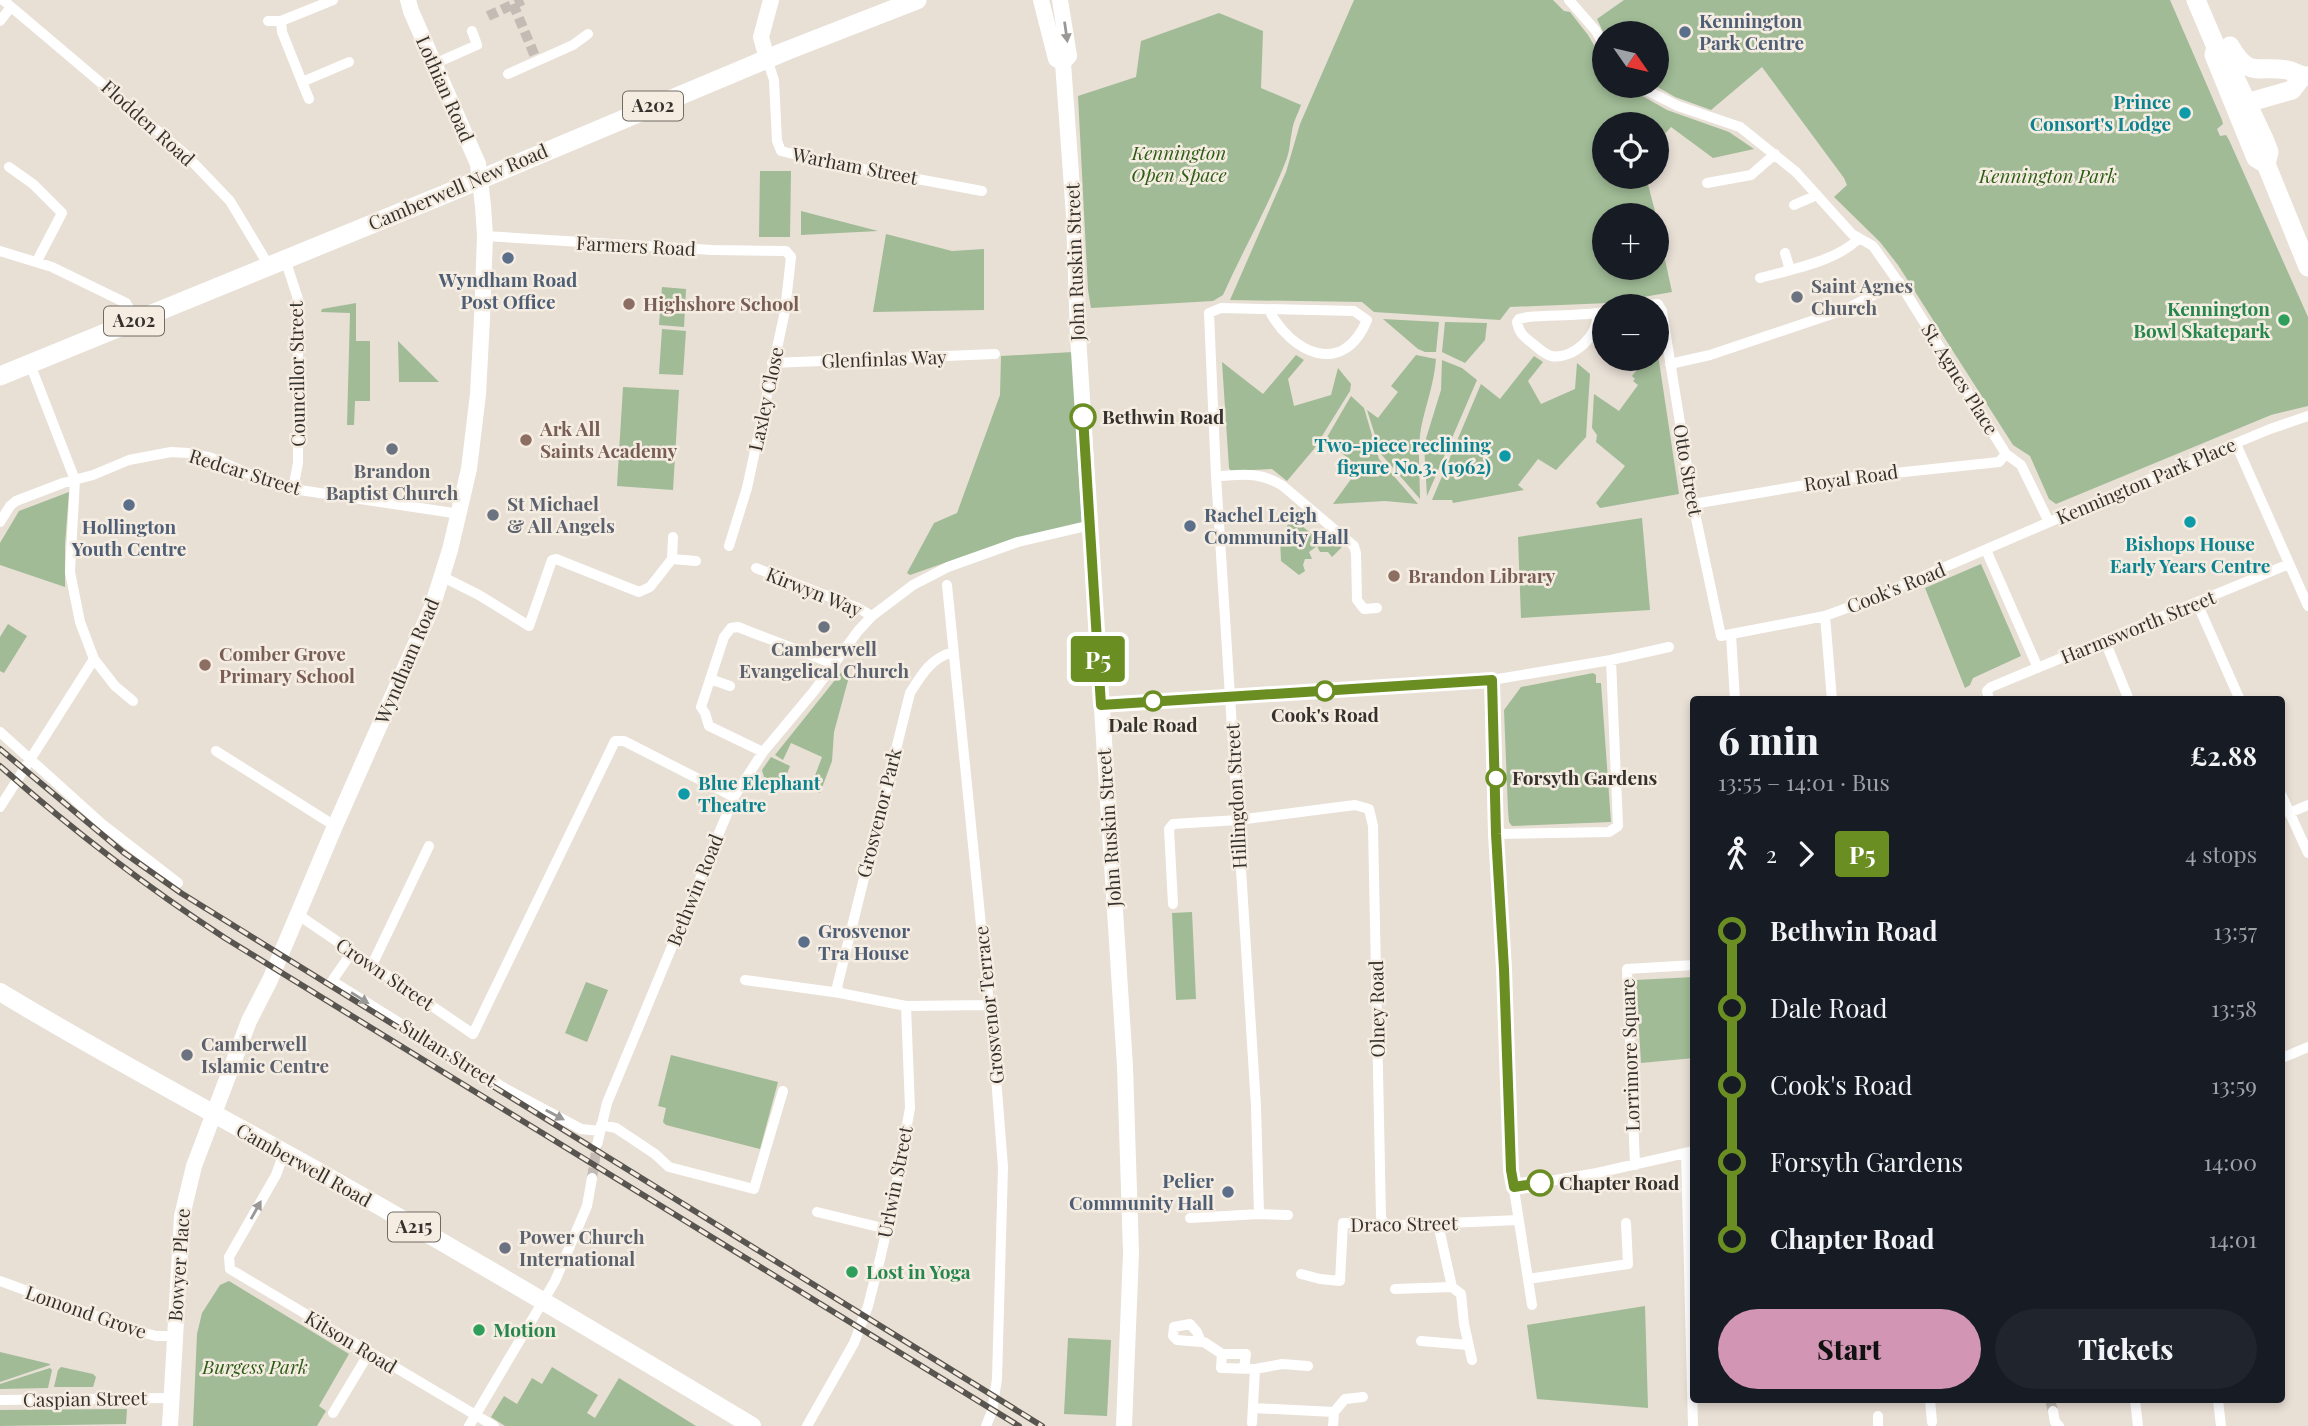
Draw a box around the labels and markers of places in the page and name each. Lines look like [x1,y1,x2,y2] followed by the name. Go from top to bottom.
[1699,7,1804,55] place label: Kennington Park Centre
[1677,24,1693,40] marker: Kennington Park Centre
[2030,88,2171,136] place label: Prince Consort's Lodge
[2177,105,2193,121] marker: Prince Consort's Lodge
[500,250,516,266] marker: Wyndham Road Post Office
[438,266,578,314] place label: Wyndham Road Post Office
[1811,272,1913,320] place label: Saint Agnes Church
[1789,289,1805,305] marker: Saint Agnes Church
[643,290,799,316] place label: Highshore School
[2133,295,2271,343] place label: Kennington Bowl Skatepark
[621,296,637,312] marker: Highshore School
[2276,312,2292,328] marker: Kennington Bowl Skatepark
[1102,403,1225,429] place label: Bethwin Road
[1070,404,1096,430] marker: Bethwin Road
[539,415,677,463] place label: Ark All Saints Academy
[1314,431,1491,479] place label: Two-piece reclining figure No.3. (1962)
[518,432,534,448] marker: Ark All Saints Academy
[384,441,400,457] marker: Brandon Baptist Church
[1497,448,1513,464] marker: Two-piece reclining figure No.3. (1962)
[326,457,459,505] place label: Brandon Baptist Church
[507,490,615,538] place label: St Michael & All Angels
[121,497,137,513] marker: Hollington Youth Centre
[1204,501,1349,549] place label: Rachel Leigh Community Hall
[485,507,501,523] marker: St Michael & All Angels
[71,513,186,561] place label: Hollington Youth Centre
[2182,514,2198,530] marker: Bishops House Early Years Centre
[1182,518,1198,534] marker: Rachel Leigh Community Hall
[2110,530,2270,578] place label: Bishops House Early Years Centre
[1408,562,1556,588] place label: Brandon Library
[1386,568,1402,584] marker: Brandon Library
[816,619,832,635] marker: Camberwell Evangelical Church
[739,635,909,683] place label: Camberwell Evangelical Church
[219,640,355,688] place label: Comber Grove Primary School
[197,657,213,673] marker: Comber Grove Primary School
[1315,681,1335,701] marker: Cook's Road
[1143,691,1163,711] marker: Dale Road
[1271,701,1380,727] place label: Cook's Road
[1108,711,1198,737] place label: Dale Road
[1512,764,1658,790] place label: Forsyth Gardens
[1486,768,1506,788] marker: Forsyth Gardens
[698,769,821,817] place label: Blue Elephant Theatre
[676,786,692,802] marker: Blue Elephant Theatre
[818,917,910,965] place label: Grosvenor Tra House
[796,934,812,950] marker: Grosvenor Tra House
[201,1030,329,1078] place label: Camberwell Islamic Centre
[179,1047,195,1063] marker: Camberwell Islamic Centre
[1069,1167,1214,1215] place label: Pelier Community Hall
[1559,1169,1680,1195] place label: Chapter Road
[1527,1170,1553,1196] marker: Chapter Road
[1220,1184,1236,1200] marker: Pelier Community Hall
[519,1223,645,1271] place label: Power Church International
[497,1240,513,1256] marker: Power Church International
[866,1258,971,1284] place label: Lost in Yoga
[844,1264,860,1280] marker: Lost in Yoga
[493,1316,556,1342] place label: Motion
[471,1322,487,1338] marker: Motion

